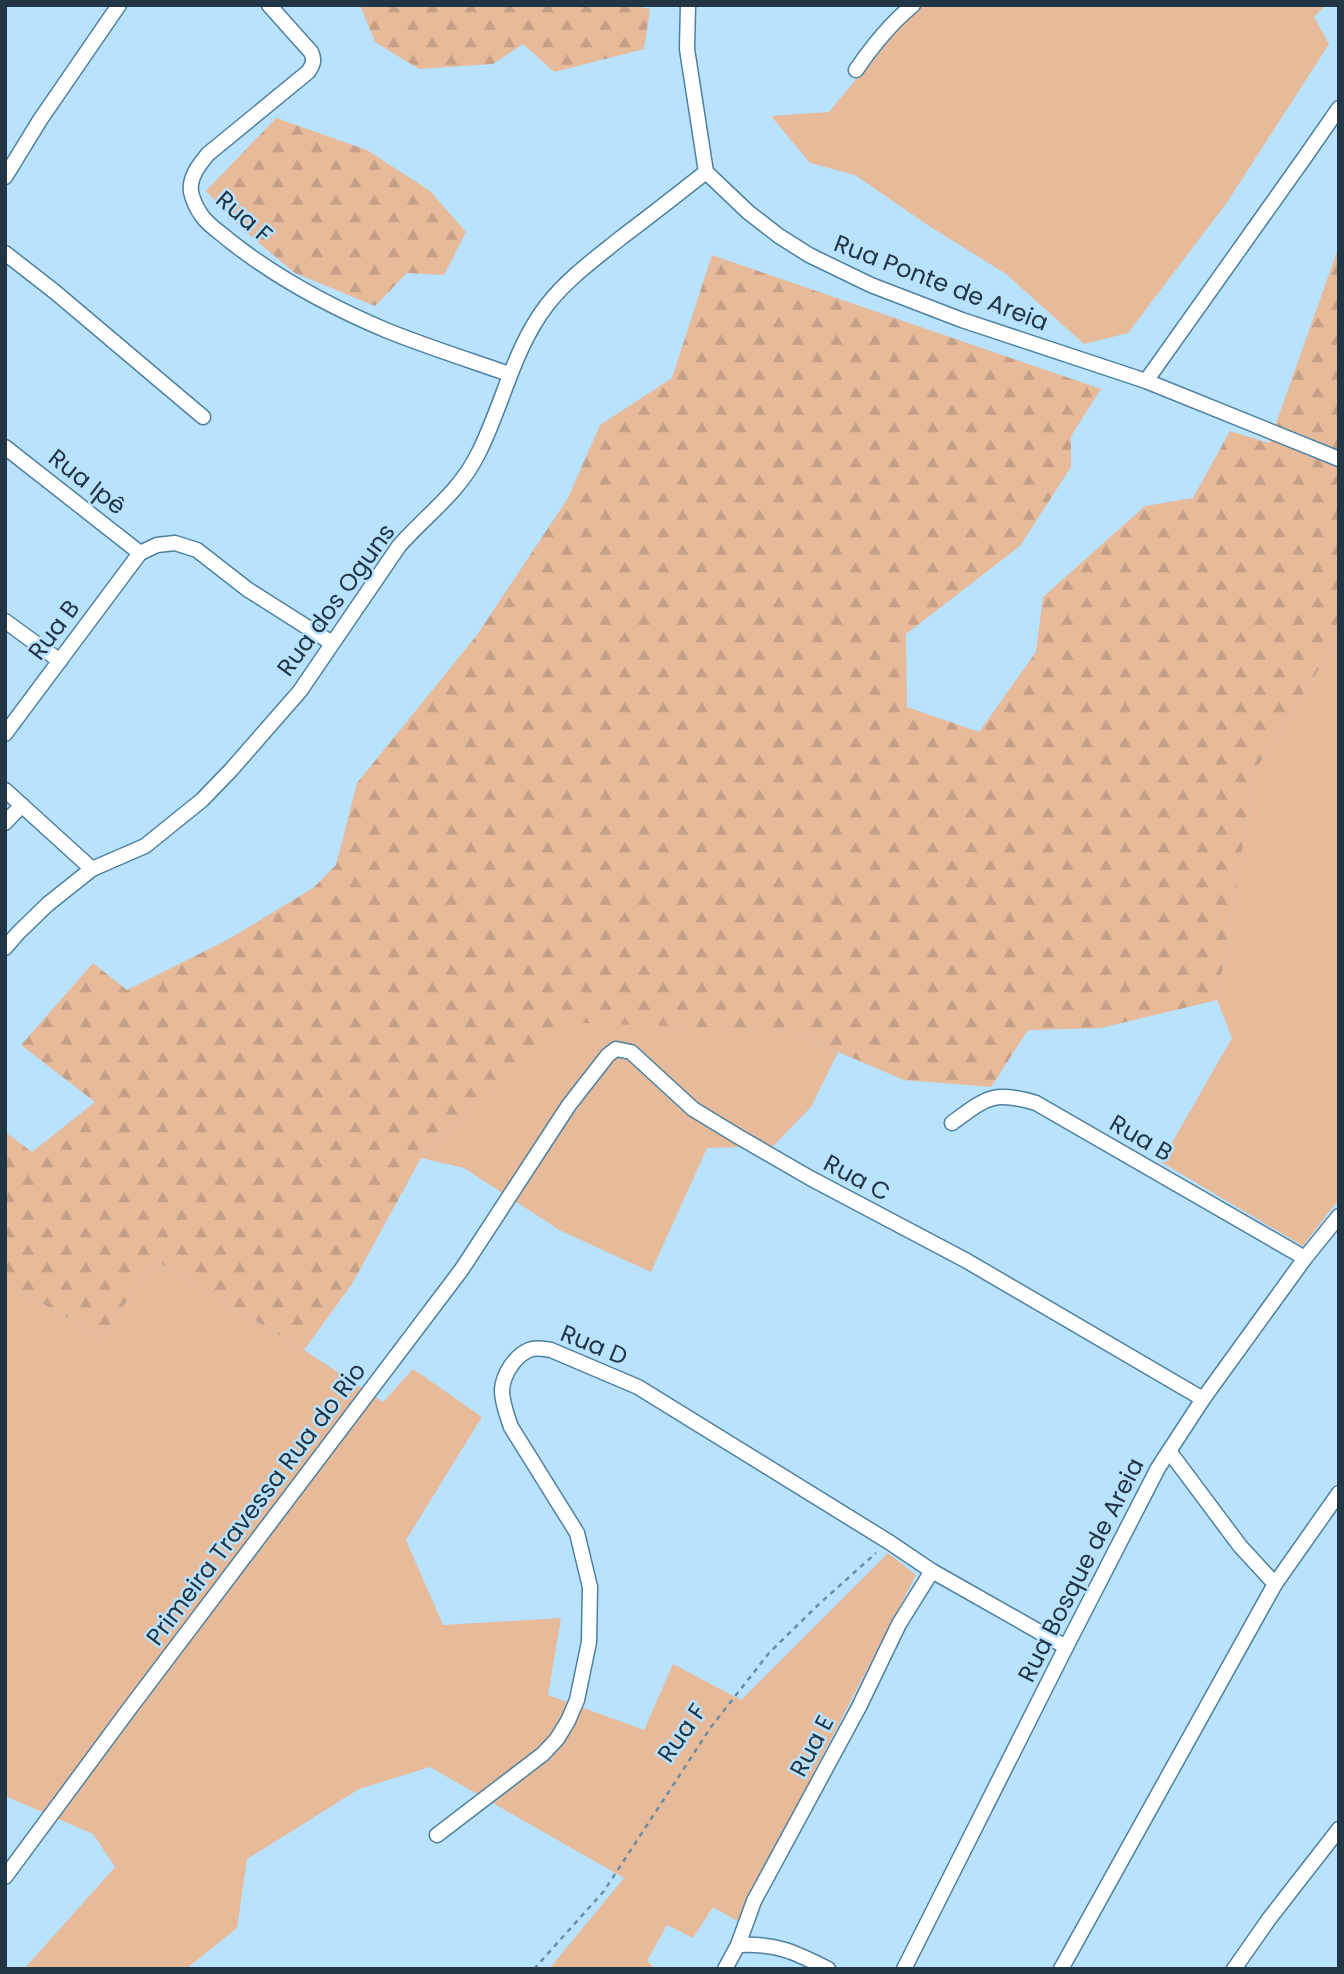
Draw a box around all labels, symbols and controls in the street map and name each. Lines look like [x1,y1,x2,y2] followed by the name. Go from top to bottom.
[209,183,280,250] street label: Rua F
[829,226,1053,339] street label: Rua Ponte de Areia
[42,441,133,522] street label: Rua Ipê
[269,517,402,683] street label: Rua dos Oguns
[20,593,87,667] street label: Rua B
[1104,1106,1179,1169] street label: Rua B
[818,1146,896,1209] street label: Rua C
[556,1316,633,1373] street label: Rua D
[138,1355,373,1652] street label: Primeira Travessa Rua do Rio
[1010,1452,1151,1688] street label: Rua Bosque de Areia
[650,1697,714,1769] street label: Rua F
[782,1709,841,1782] street label: Rua E

